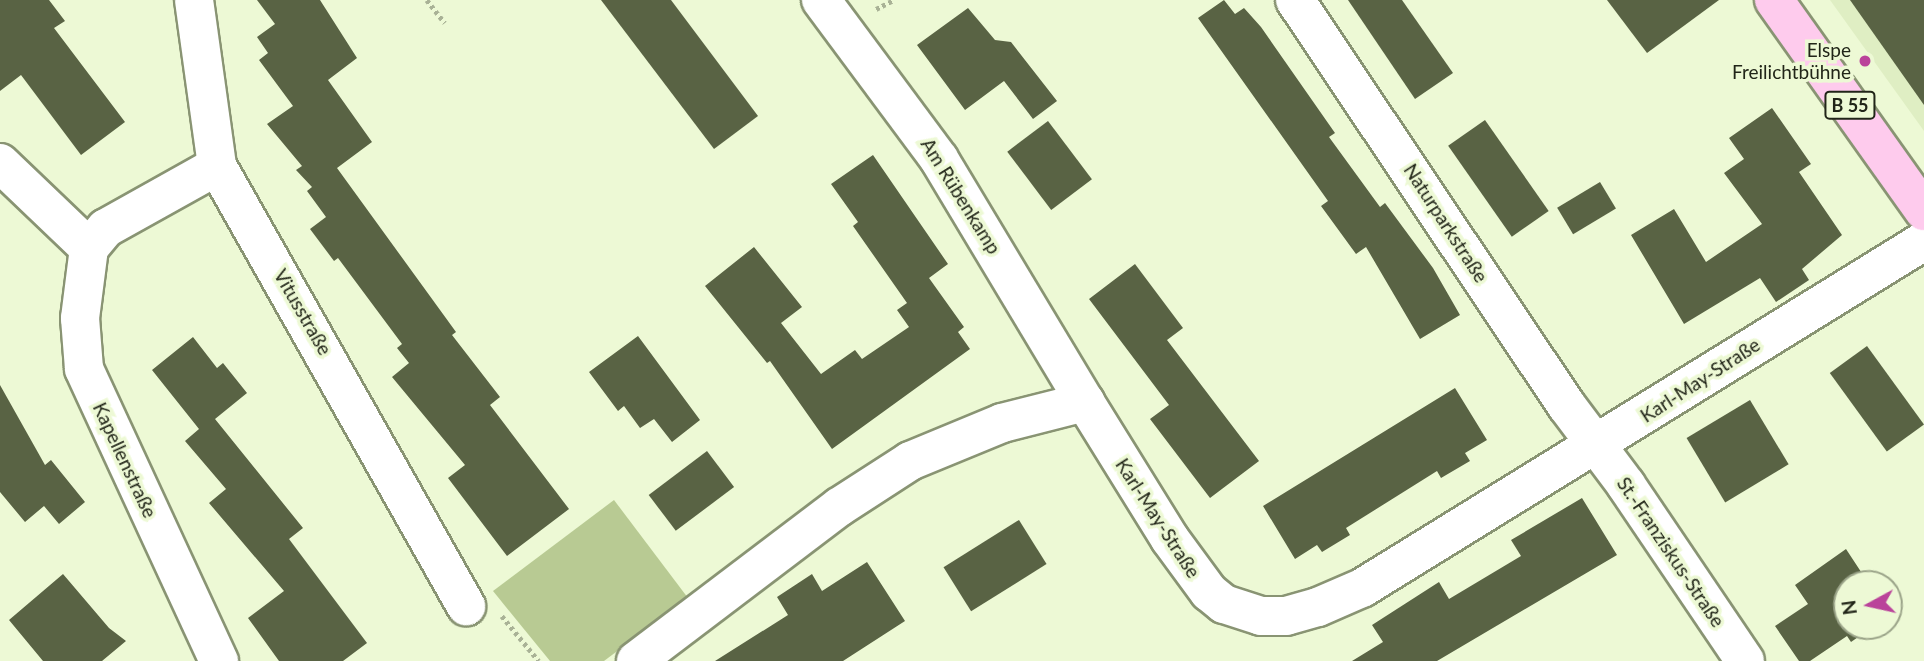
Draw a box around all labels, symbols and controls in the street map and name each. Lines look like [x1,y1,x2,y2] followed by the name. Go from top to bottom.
[1732,39,1851,83] place label: Elspe Freilichtbühne
[1857,53,1873,69] marker: Elspe Freilichtbühne
[1824,90,1876,120] road number: B 55
[916,134,1006,258] street label: Am Rübenkamp
[1399,159,1493,287] street label: Naturparkstraße
[269,265,337,359] street label: Vitusstraße
[1636,333,1764,427] street label: Karl-May-Straße
[88,399,162,521] street label: Kapellenstraße
[1111,454,1205,582] street label: Karl-May-Straße
[1612,473,1730,631] street label: St.-Franziskus-Straße
[1833,570,1903,640] north arrow
[1836,599,1861,617] text: N

